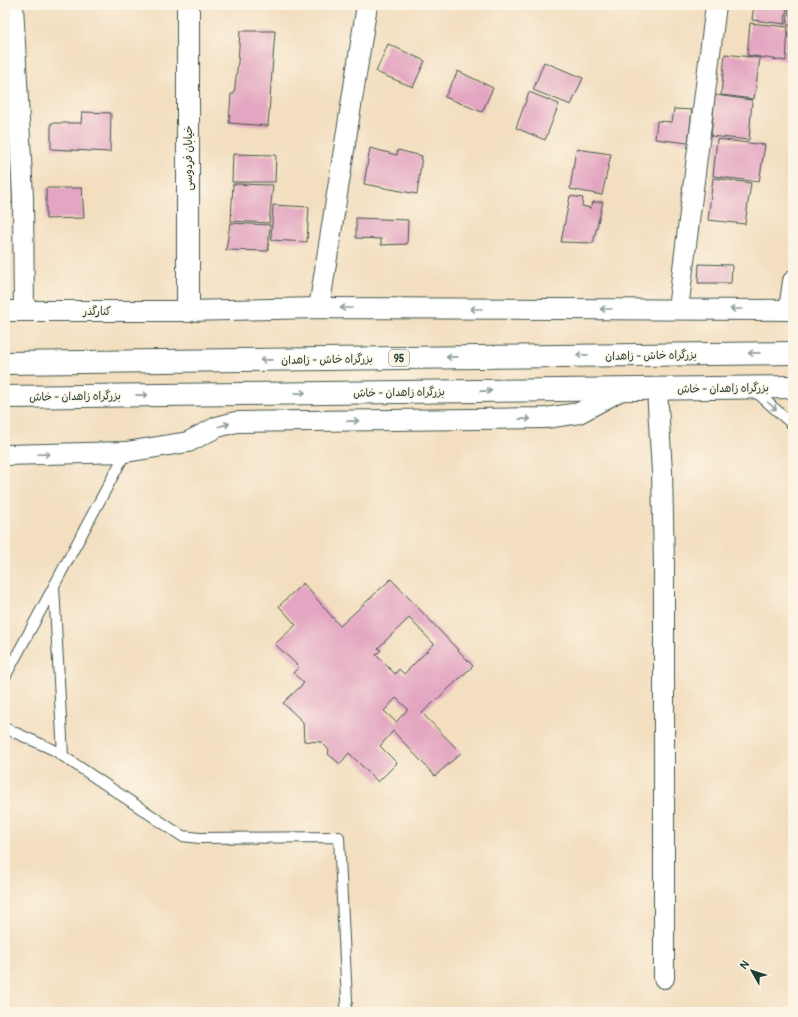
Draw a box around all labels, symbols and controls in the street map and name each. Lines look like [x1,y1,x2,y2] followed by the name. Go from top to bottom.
[182,125,196,191] street label: خیابان فردوسی
[340,304,353,312] one-way arrow
[82,305,111,318] street label: کنارگذر
[470,305,483,313] one-way arrow
[600,305,613,313] one-way arrow
[730,306,743,313] one-way arrow
[605,348,697,364] street label: بزرگراه خاش - زاهدان
[748,349,761,357] one-way arrow
[389,350,409,366] road number: 95
[281,352,373,368] street label: بزرگراه خاش - زاهدان
[576,352,589,359] one-way arrow
[446,353,459,361] one-way arrow
[260,356,273,364] one-way arrow
[677,381,769,397] street label: بزرگراه زاهدان - خاش
[353,385,445,401] street label: بزرگراه زاهدان - خاش
[479,387,492,395] one-way arrow
[29,389,121,405] street label: بزرگراه زاهدان - خاش
[293,389,306,397] one-way arrow
[135,391,148,399] one-way arrow
[767,401,777,411] one-way arrow
[518,415,531,423] one-way arrow
[346,417,359,424] one-way arrow
[217,421,230,428] one-way arrow
[37,450,50,458] one-way arrow
[732,951,772,991] north arrow
[737,958,752,972] text: N

